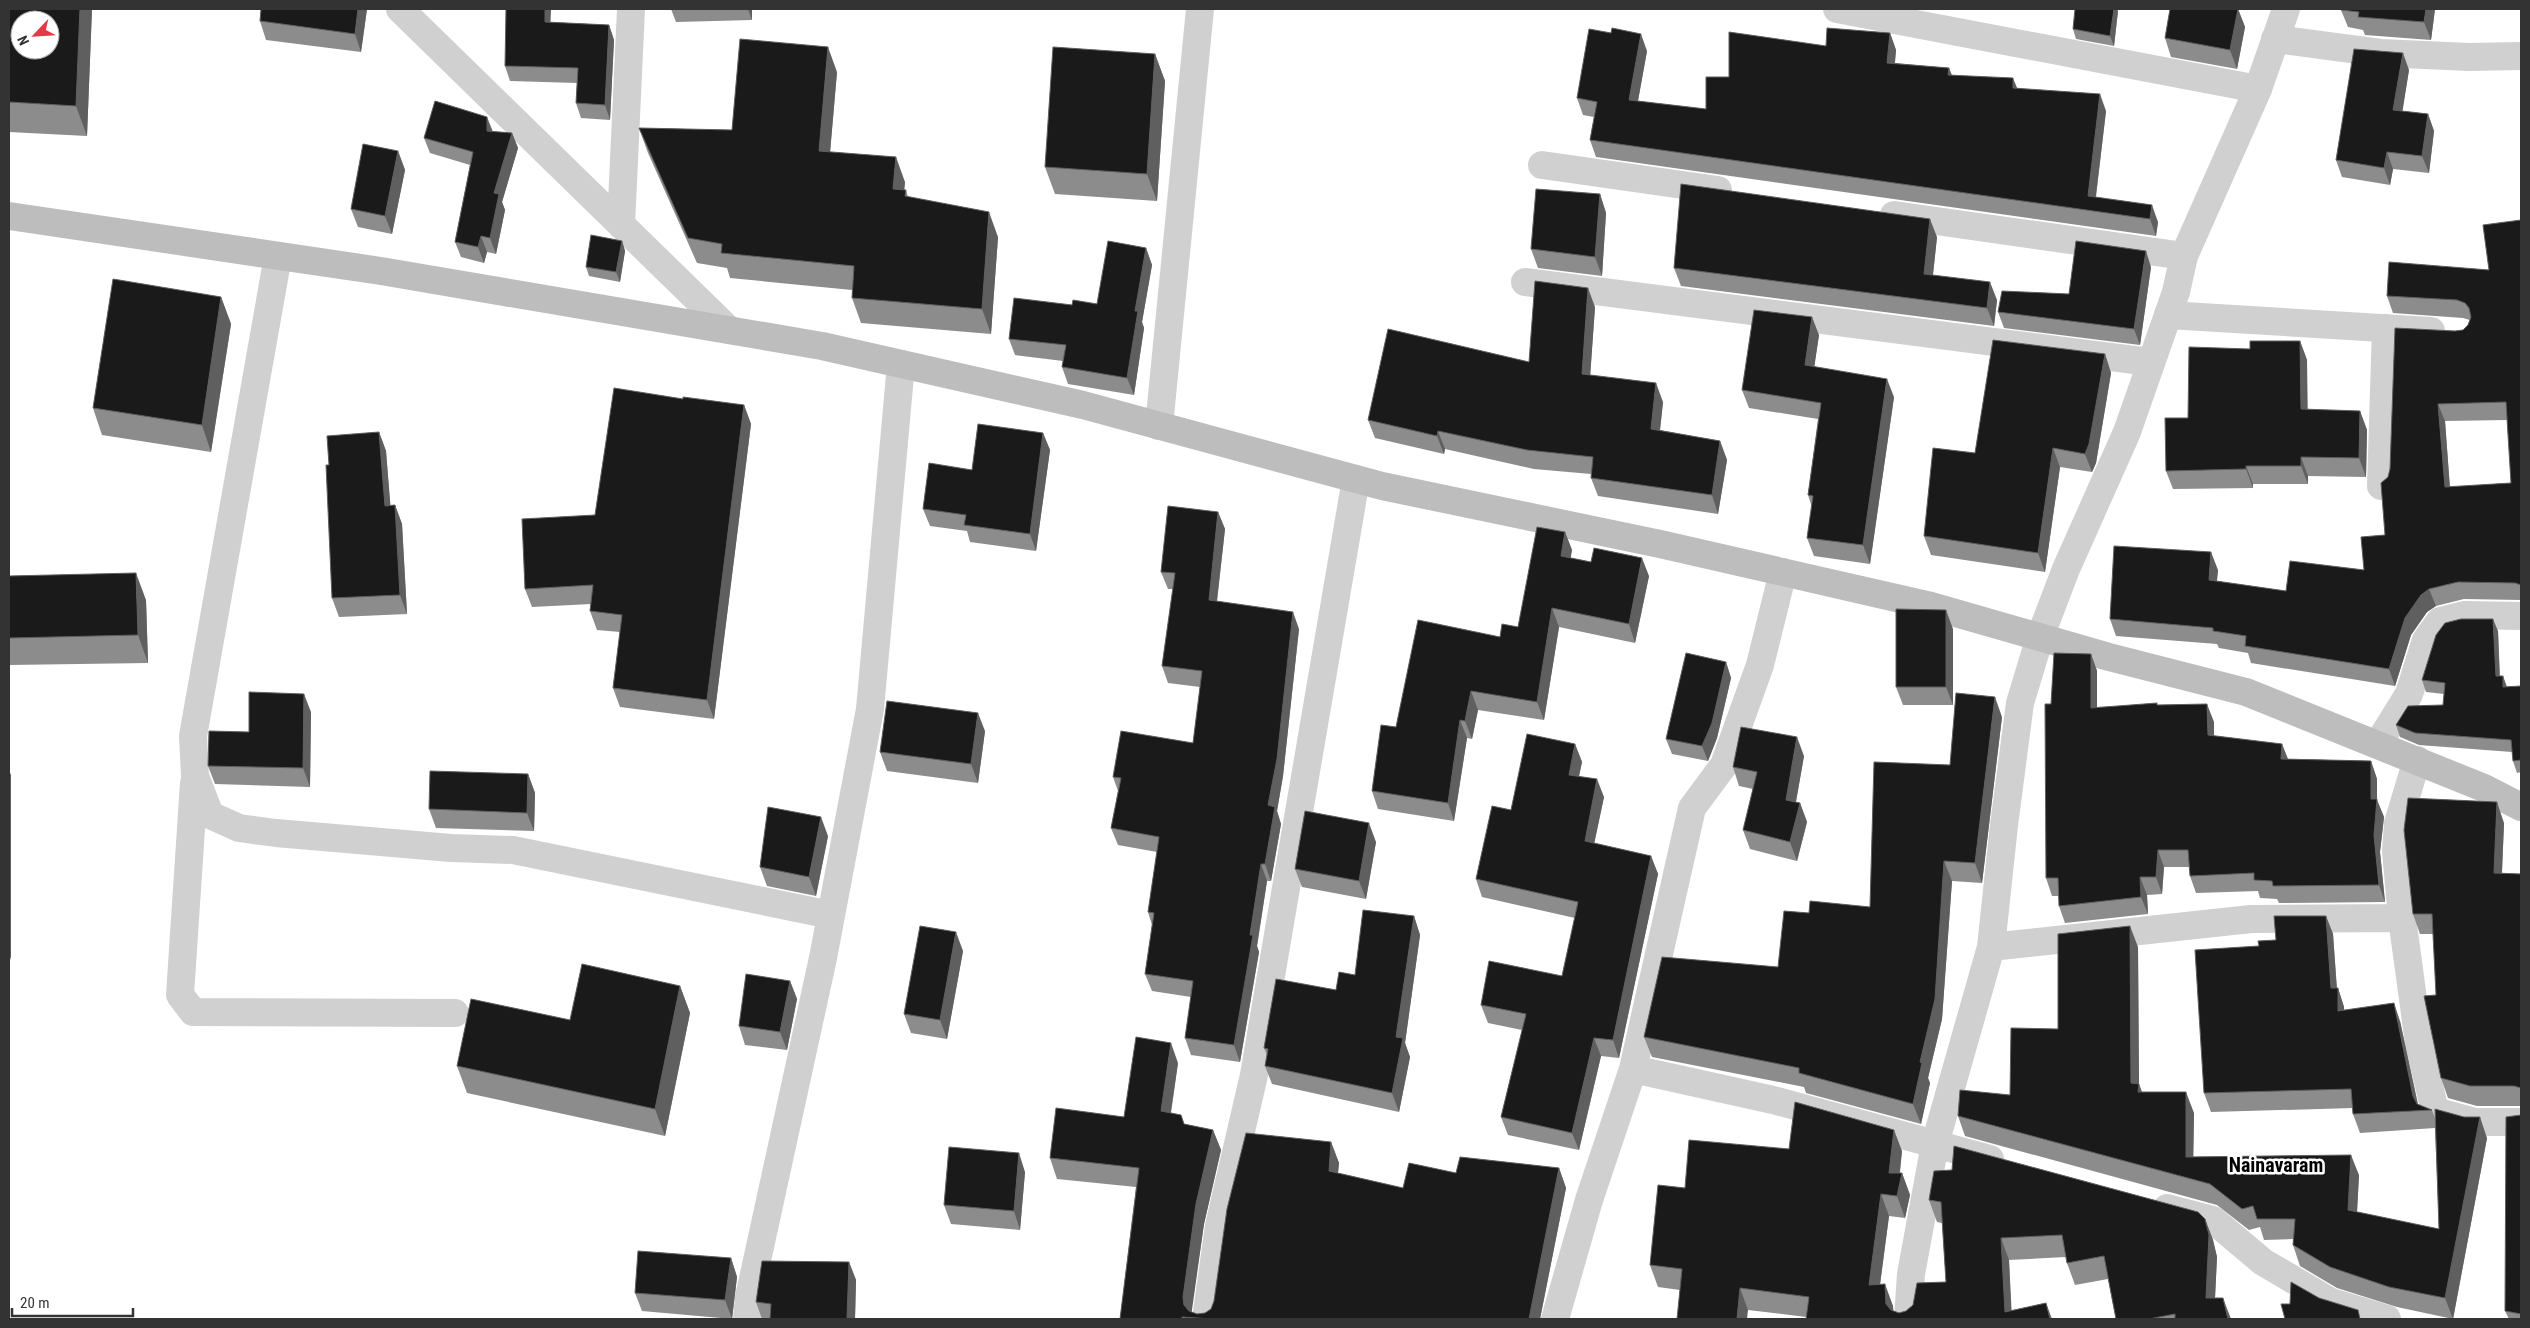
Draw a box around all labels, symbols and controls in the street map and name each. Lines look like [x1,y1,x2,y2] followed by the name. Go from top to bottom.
[10,10,60,60] north arrow
[14,33,32,48] text: N
[2229,1153,2323,1177] district label: Nainavaram
[12,1286,134,1318] scale bar
[20,1294,50,1312] text: 20 m

